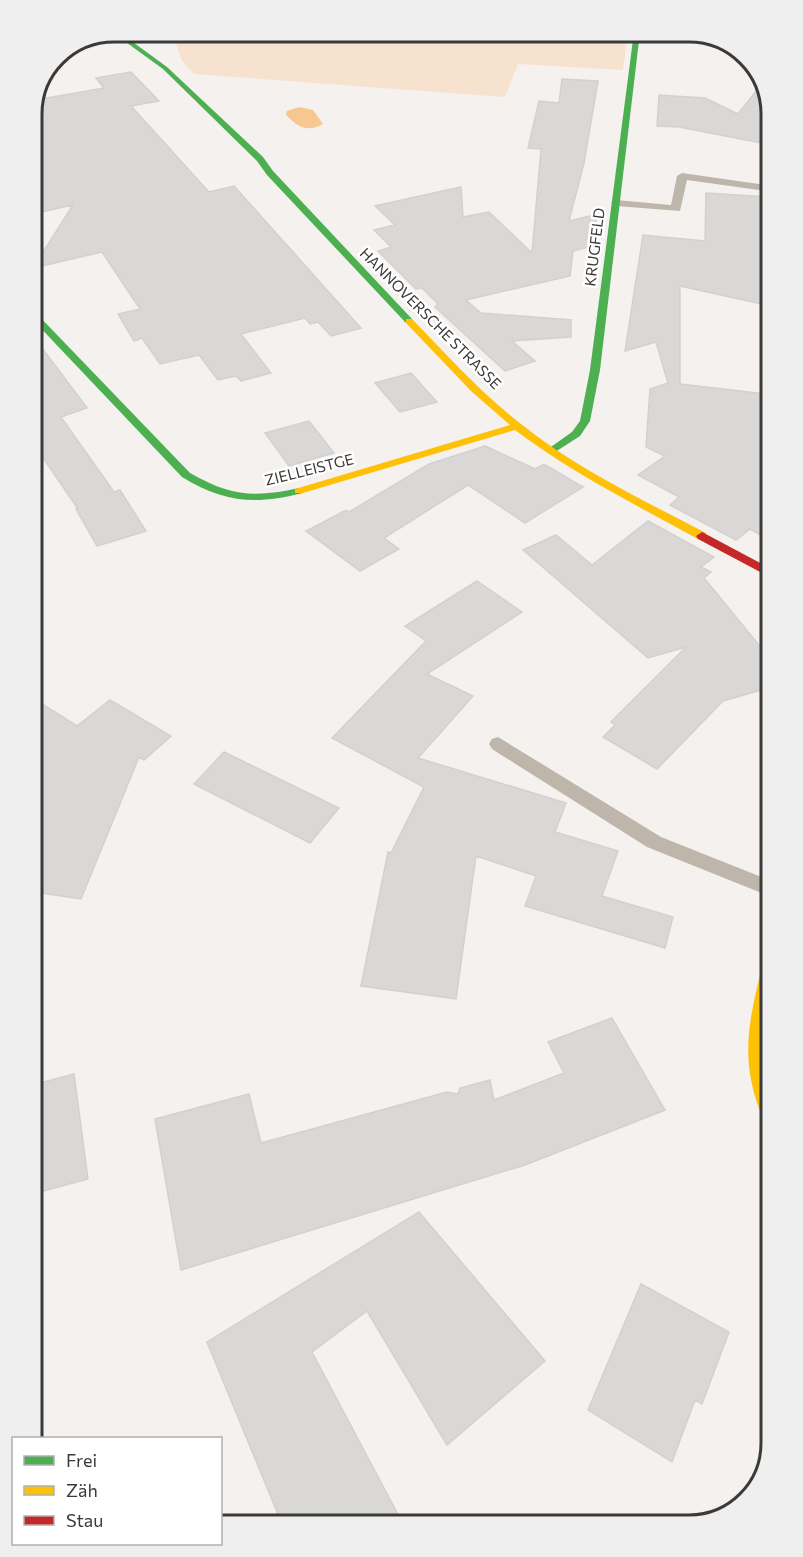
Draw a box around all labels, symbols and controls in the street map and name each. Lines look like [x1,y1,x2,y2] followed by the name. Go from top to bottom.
[580,207,608,287] street label: KRUGFELD
[357,244,506,393] street label: HANNOVERSCHE STRASSE
[263,449,355,489] street label: ZIELLEISTGE
[12,1437,222,1545] legend
[66,1449,97,1471] text: Frei
[66,1479,98,1501] text: Zäh
[66,1509,103,1531] text: Stau

